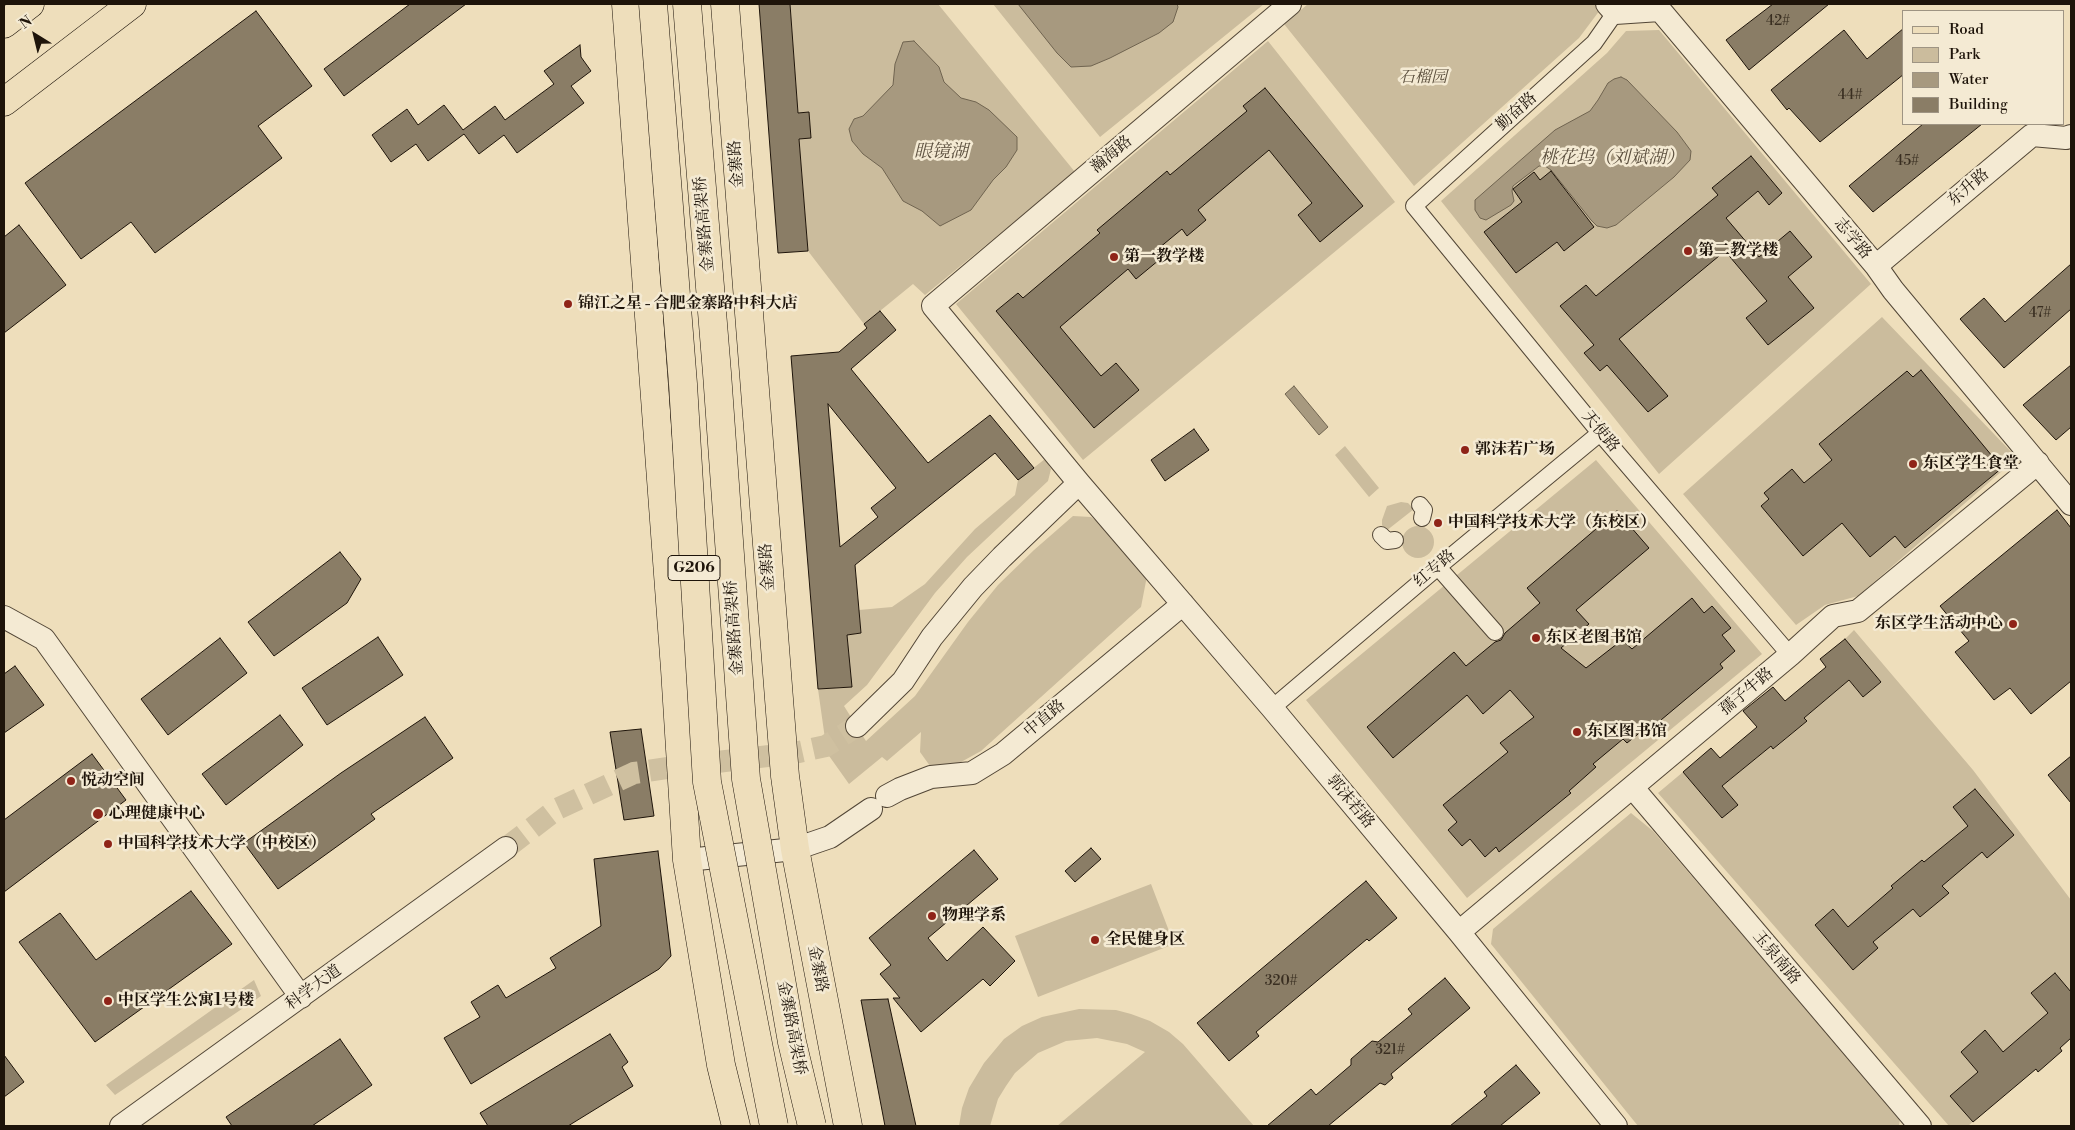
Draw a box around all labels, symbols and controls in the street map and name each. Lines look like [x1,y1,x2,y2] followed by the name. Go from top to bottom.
[10,10,60,60] north arrow
[1902,10,2065,125] legend
[16,12,36,33] text: N
[1766,14,1790,30] house number: 42#
[1949,20,1984,39] text: Road
[1949,45,1980,64] text: Park
[1399,68,1447,88] park label: 石榴园
[1949,70,1988,89] text: Water
[1838,88,1862,104] house number: 44#
[1493,89,1541,135] street label: 勤奋路
[1949,95,2008,114] text: Building
[1087,132,1137,178] street label: 瀚海路
[726,139,748,189] street label: 金寨路
[914,142,968,164] water label: 眼镜湖
[1540,148,1684,170] water label: 桃花坞（刘斌湖）
[1895,154,1919,170] house number: 45#
[1944,165,1994,211] street label: 东升路
[691,175,719,273] street label: 金寨路高架桥
[1829,214,1875,264] street label: 志学路
[1698,241,1778,261] place label: 第二教学楼
[1682,245,1694,257] marker: 第二教学楼
[1124,247,1204,267] place label: 第一教学楼
[1108,251,1120,263] marker: 第一教学楼
[578,294,797,314] place label: 锦江之星 - 合肥金寨路中科大店
[562,298,574,310] marker: 锦江之星 - 合肥金寨路中科大店
[2029,306,2051,322] house number: 47#
[1577,407,1623,457] street label: 天使路
[1475,440,1555,460] place label: 郭沫若广场
[1459,444,1471,456] marker: 郭沫若广场
[1923,454,2019,474] place label: 东区学生食堂
[1907,458,1919,470] marker: 东区学生食堂
[1448,513,1656,533] place label: 中国科学技术大学（东校区）
[1432,517,1444,529] marker: 中国科学技术大学（东校区）
[757,542,779,592] street label: 金寨路
[1410,546,1460,592] street label: 红专路
[668,556,720,580] road number: G206
[722,579,748,677] street label: 金寨路高架桥
[1875,614,2003,634] place label: 东区学生活动中心
[2007,618,2019,630] marker: 东区学生活动中心
[1546,628,1642,648] place label: 东区老图书馆
[1530,632,1542,644] marker: 东区老图书馆
[1716,664,1778,720] street label: 孺子牛路
[1020,696,1070,742] street label: 中直路
[1587,722,1667,742] place label: 东区图书馆
[1571,726,1583,738] marker: 东区图书馆
[81,771,145,791] place label: 悦动空间
[1322,771,1378,833] street label: 郭沫若路
[65,775,77,787] marker: 悦动空间
[109,804,205,824] place label: 心理健康中心
[91,807,105,821] marker: 心理健康中心
[118,834,326,854] place label: 中国科学技术大学（中校区）
[102,838,114,850] marker: 中国科学技术大学（中校区）
[942,906,1006,926] place label: 物理学系
[926,910,938,922] marker: 物理学系
[1748,927,1804,989] street label: 玉泉南路
[1105,930,1185,950] place label: 全民健身区
[1089,934,1101,946] marker: 全民健身区
[803,944,831,994] street label: 金寨路
[282,961,346,1015] street label: 科学大道
[1265,974,1297,990] house number: 320#
[772,979,810,1077] street label: 金寨路高架桥
[118,991,254,1011] place label: 中区学生公寓1号楼
[102,995,114,1007] marker: 中区学生公寓1号楼
[1375,1043,1405,1059] house number: 321#

